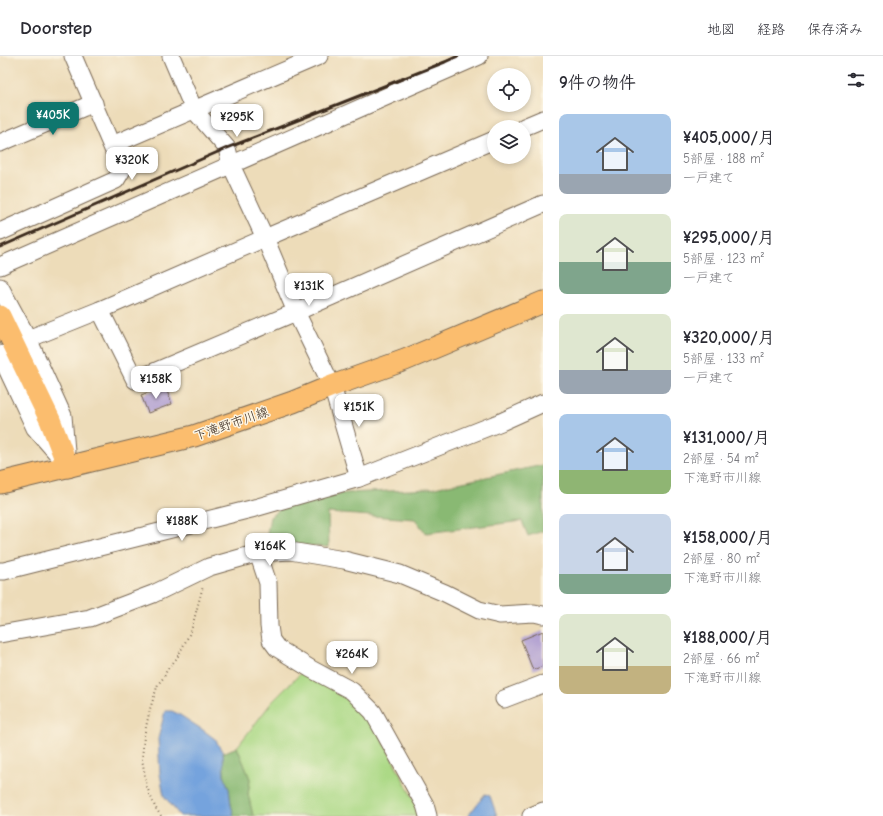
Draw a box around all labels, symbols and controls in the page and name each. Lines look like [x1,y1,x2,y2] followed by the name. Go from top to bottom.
[20,17,92,39] text: Doorstep
[707,21,735,38] text: 地図
[757,21,785,38] text: 経路
[807,21,863,38] text: 保存済み
[487,68,531,164] map controls
[487,68,531,112] button: locate
[845,69,867,91] icon: filters
[559,73,636,92] text: 9件の物件
[25,102,81,136] pin: ¥405K
[209,104,265,138] pin: ¥295K
[36,107,70,122] text: ¥405K
[220,109,254,124] text: ¥295K
[487,120,531,164] button: layers
[683,128,775,147] text: ¥405,000/月
[591,130,639,178] icon: home
[104,147,160,181] pin: ¥320K
[683,151,764,166] text: 5部屋 · 188 m²
[115,152,149,167] text: ¥320K
[683,170,735,185] text: 一戸建て
[683,228,775,247] text: ¥295,000/月
[591,230,639,278] icon: home
[683,251,764,266] text: 5部屋 · 123 m²
[683,270,735,285] text: 一戸建て
[281,273,337,307] pin: ¥131K
[294,278,324,293] text: ¥131K
[683,328,775,347] text: ¥320,000/月
[591,330,639,378] icon: home
[683,351,764,366] text: 5部屋 · 133 m²
[128,366,184,400] pin: ¥158K
[683,370,735,385] text: 一戸建て
[140,371,172,386] text: ¥158K
[331,394,387,428] pin: ¥151K
[344,399,374,414] text: ¥151K
[192,403,271,443] street label: 下滝野市川線
[683,428,770,447] text: ¥131,000/月
[591,430,639,478] icon: home
[683,451,758,466] text: 2部屋 · 54 m²
[683,470,761,485] text: 下滝野市川線
[154,508,210,542] pin: ¥188K
[166,513,198,528] text: ¥188K
[683,528,773,547] text: ¥158,000/月
[591,530,639,578] icon: home
[242,533,298,567] pin: ¥164K
[254,538,286,553] text: ¥164K
[683,551,760,566] text: 2部屋 · 80 m²
[683,570,761,585] text: 下滝野市川線
[683,628,772,647] text: ¥188,000/月
[591,630,639,678] icon: home
[324,641,380,675] pin: ¥264K
[335,646,369,661] text: ¥264K
[683,651,759,666] text: 2部屋 · 66 m²
[683,670,761,685] text: 下滝野市川線

